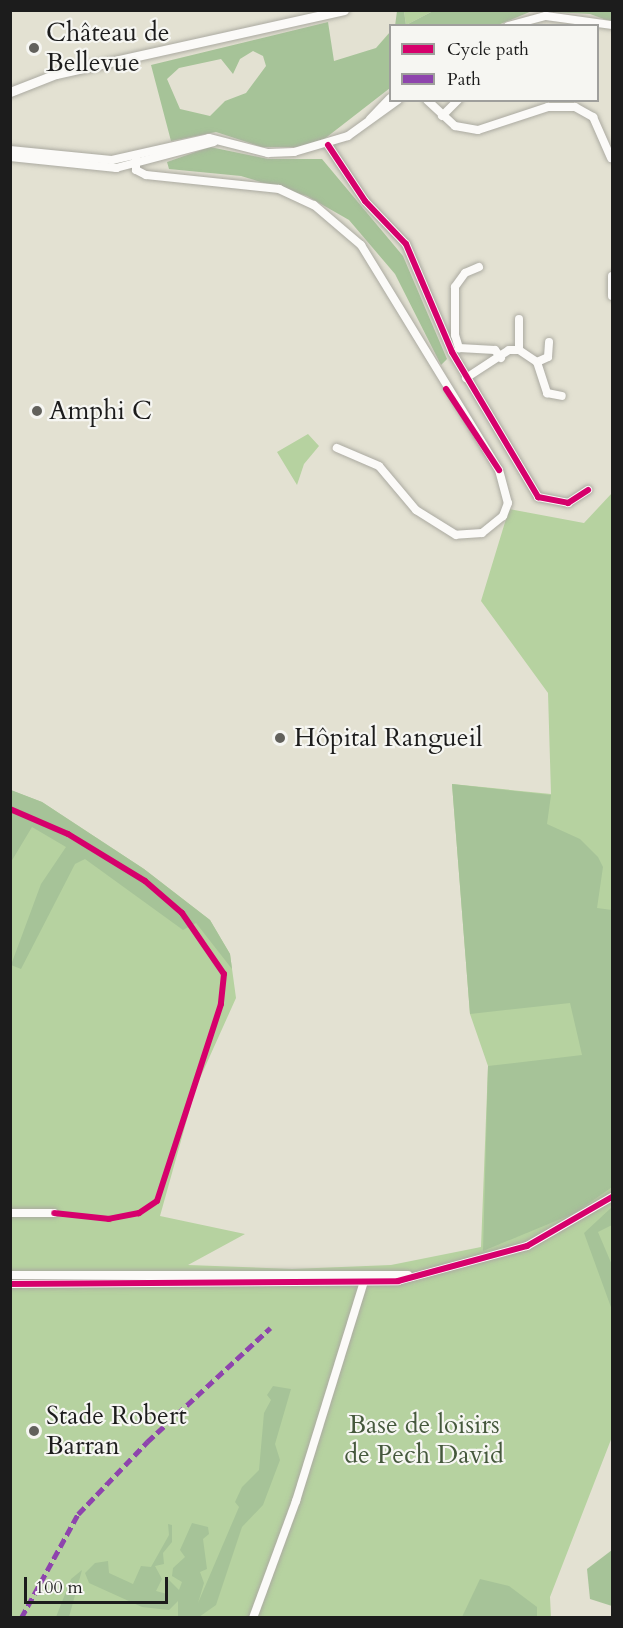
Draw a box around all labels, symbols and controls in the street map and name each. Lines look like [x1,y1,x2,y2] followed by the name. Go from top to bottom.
[46,17,170,78] place label: Château de Bellevue
[389,24,599,102] legend
[447,37,529,62] text: Cycle path
[27,41,41,55] marker: Château de Bellevue
[447,67,481,92] text: Path
[49,395,152,427] place label: Amphi C
[30,404,44,418] marker: Amphi C
[294,722,483,754] place label: Hôpital Rangueil
[271,729,289,747] marker: Hôpital Rangueil
[46,1400,187,1462] place label: Stade Robert Barran
[344,1409,504,1470] park label: Base de loisirs de Pech David
[27,1424,41,1438] marker: Stade Robert Barran
[27,1565,171,1603] scale bar
[35,1575,83,1600] text: 100 m

